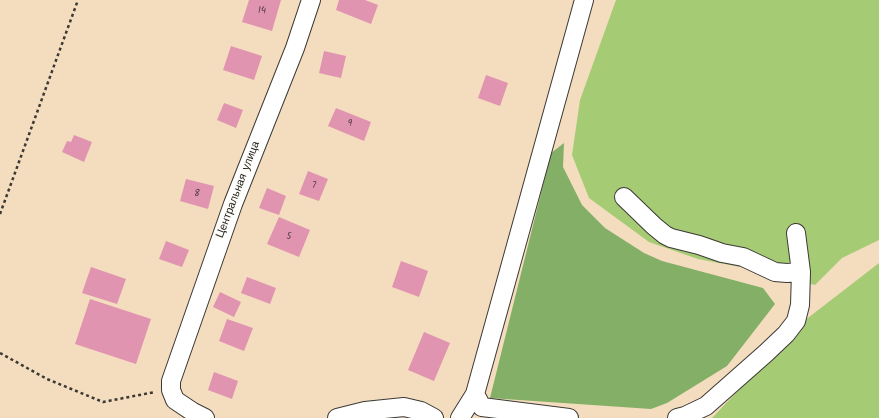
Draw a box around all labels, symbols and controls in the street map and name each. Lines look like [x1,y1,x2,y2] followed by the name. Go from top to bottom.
[258,6,266,16] house number: 14
[348,119,352,129] house number: 9
[214,140,264,240] street label: Центральная улица
[312,181,316,191] house number: 7
[194,189,200,199] house number: 8
[287,232,291,242] house number: 5

